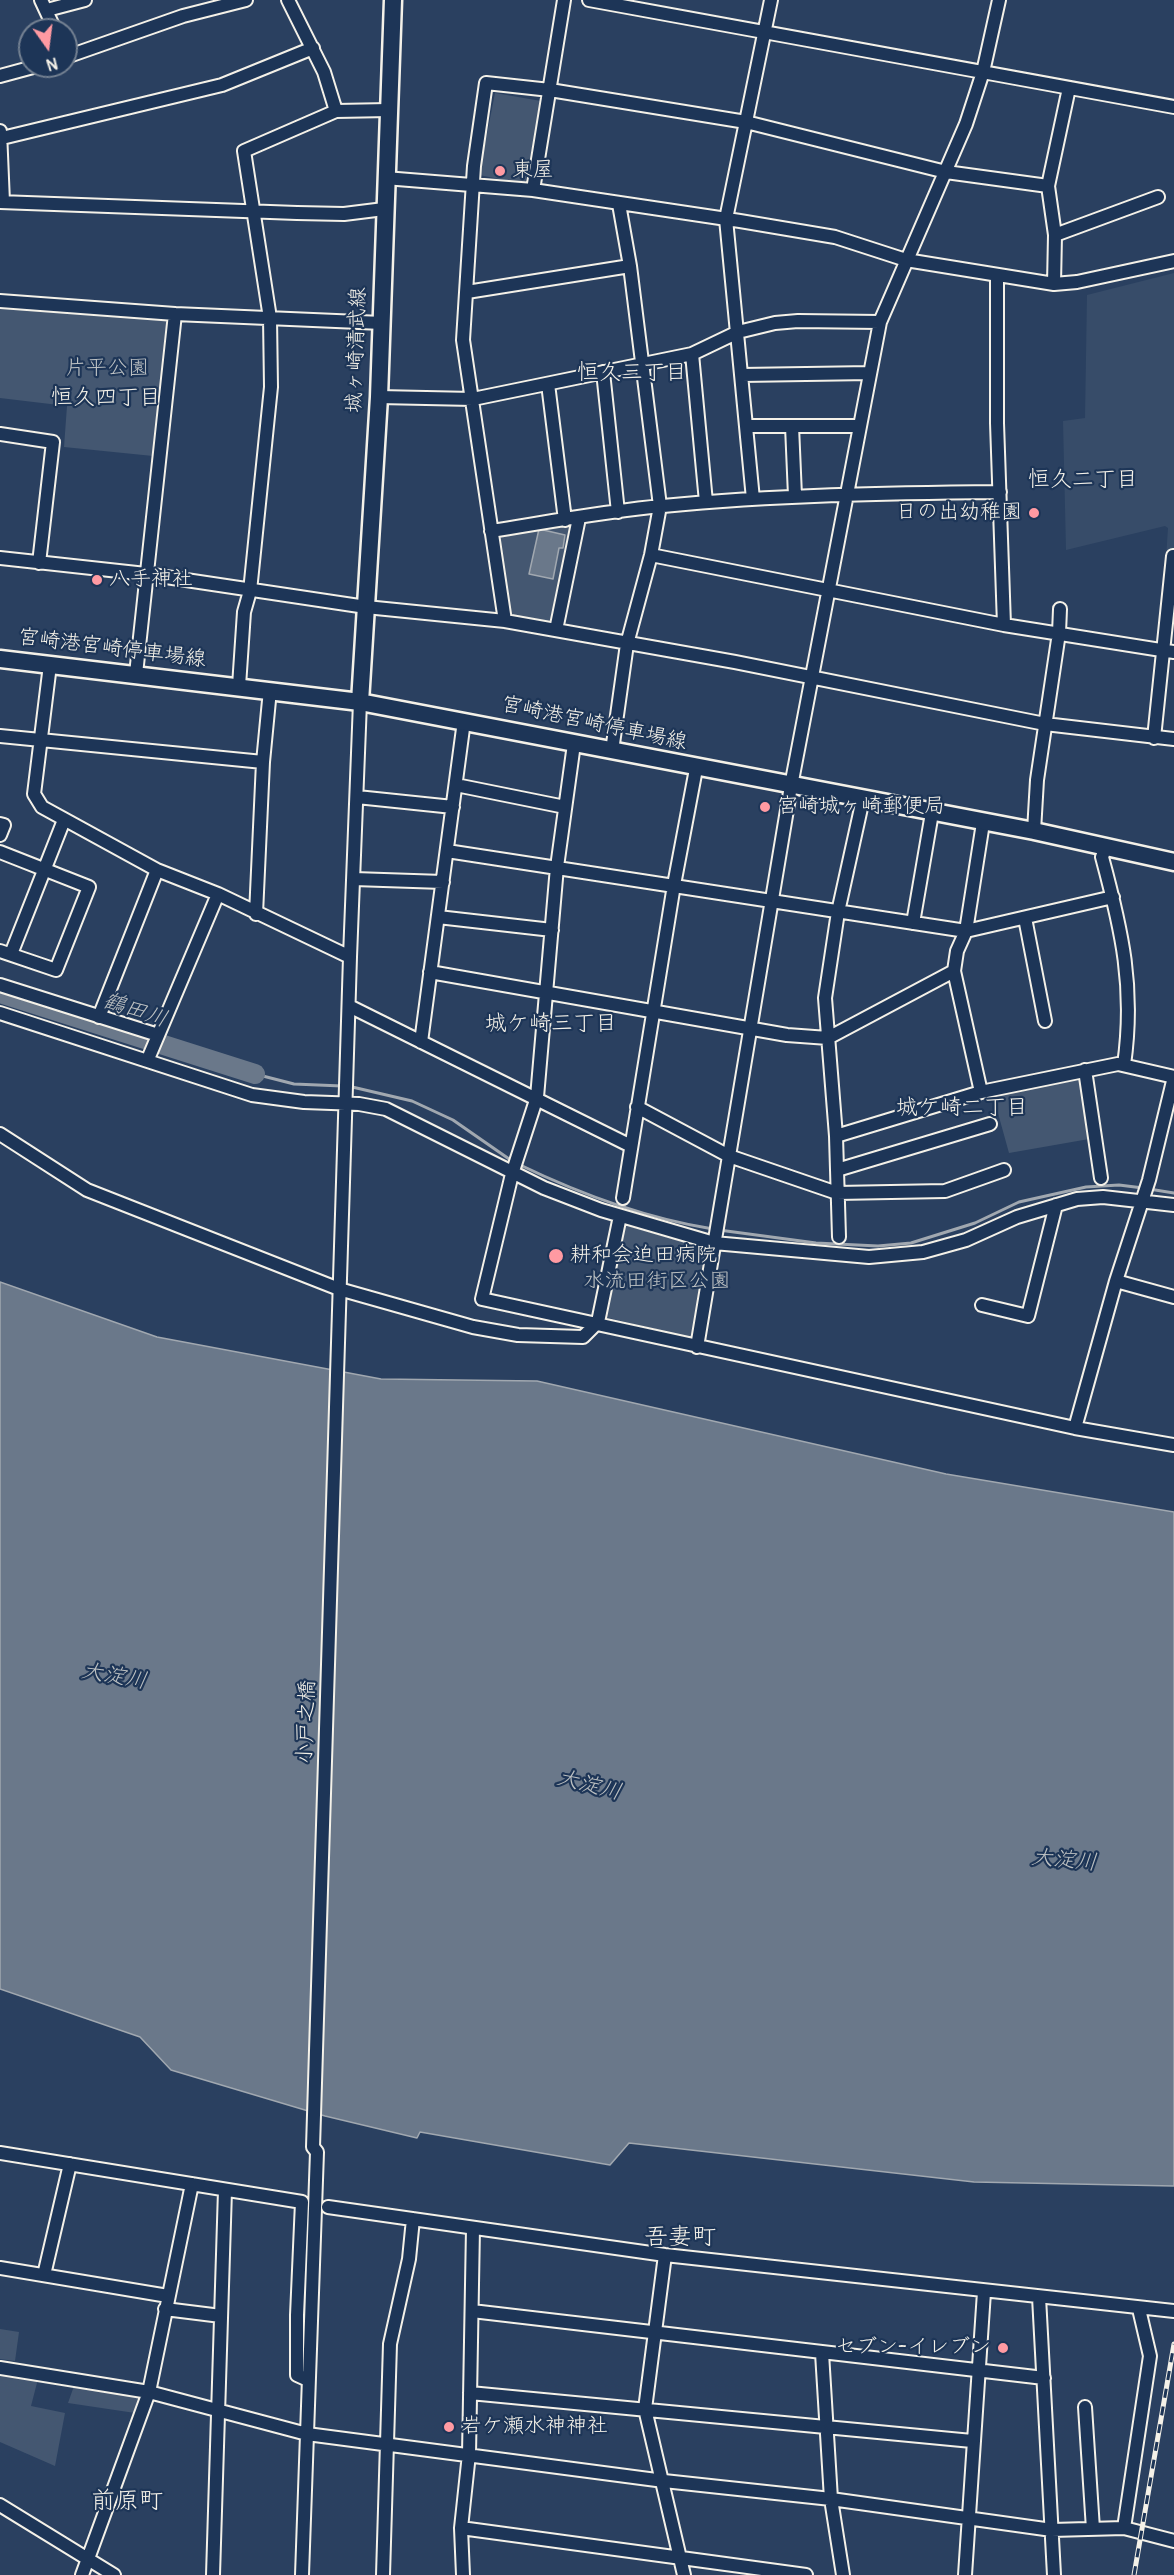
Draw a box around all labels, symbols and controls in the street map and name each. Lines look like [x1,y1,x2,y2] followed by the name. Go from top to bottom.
[18,18,78,78] north arrow
[44,53,60,75] text: N
[512,158,554,184] place label: 東屋
[493,164,507,178] marker: 東屋
[342,287,372,413] street label: 城ヶ崎清武線
[65,356,149,382] park label: 片平公園
[577,360,687,386] district label: 恒久三丁目
[51,385,161,411] district label: 恒久四丁目
[1028,467,1138,493] district label: 恒久二丁目
[896,500,1022,526] place label: 日の出幼稚園
[1027,506,1041,520] marker: 日の出幼稚園
[109,567,193,593] place label: 八手神社
[90,573,104,587] marker: 八手神社
[17,625,207,673] street label: 宮崎港宮崎停車場線
[499,692,689,756] street label: 宮崎港宮崎停車場線
[777,794,945,820] place label: 宮崎城ヶ崎郵便局
[758,800,772,814] marker: 宮崎城ヶ崎郵便局
[100,988,170,1034] water label: 鶴田川
[485,1011,617,1037] district label: 城ケ崎三丁目
[896,1095,1028,1121] district label: 城ケ崎二丁目
[570,1243,717,1269] place label: 耕和会迫田病院
[547,1247,565,1265] marker: 耕和会迫田病院
[584,1269,730,1295] park label: 水流田街区公園
[79,1658,149,1696] water label: 大淀川
[293,1680,321,1764] street label: 小戸之橋
[554,1765,624,1807] water label: 大淀川
[1030,1845,1098,1877] water label: 大淀川
[644,2224,716,2252] district label: 吾妻町
[835,2335,991,2361] place label: セブン-イレブン
[996,2341,1010,2355] marker: セブン-イレブン
[461,2414,608,2440] place label: 岩ケ瀬水神神社
[442,2420,456,2434] marker: 岩ケ瀬水神神社
[91,2488,163,2516] district label: 前原町

